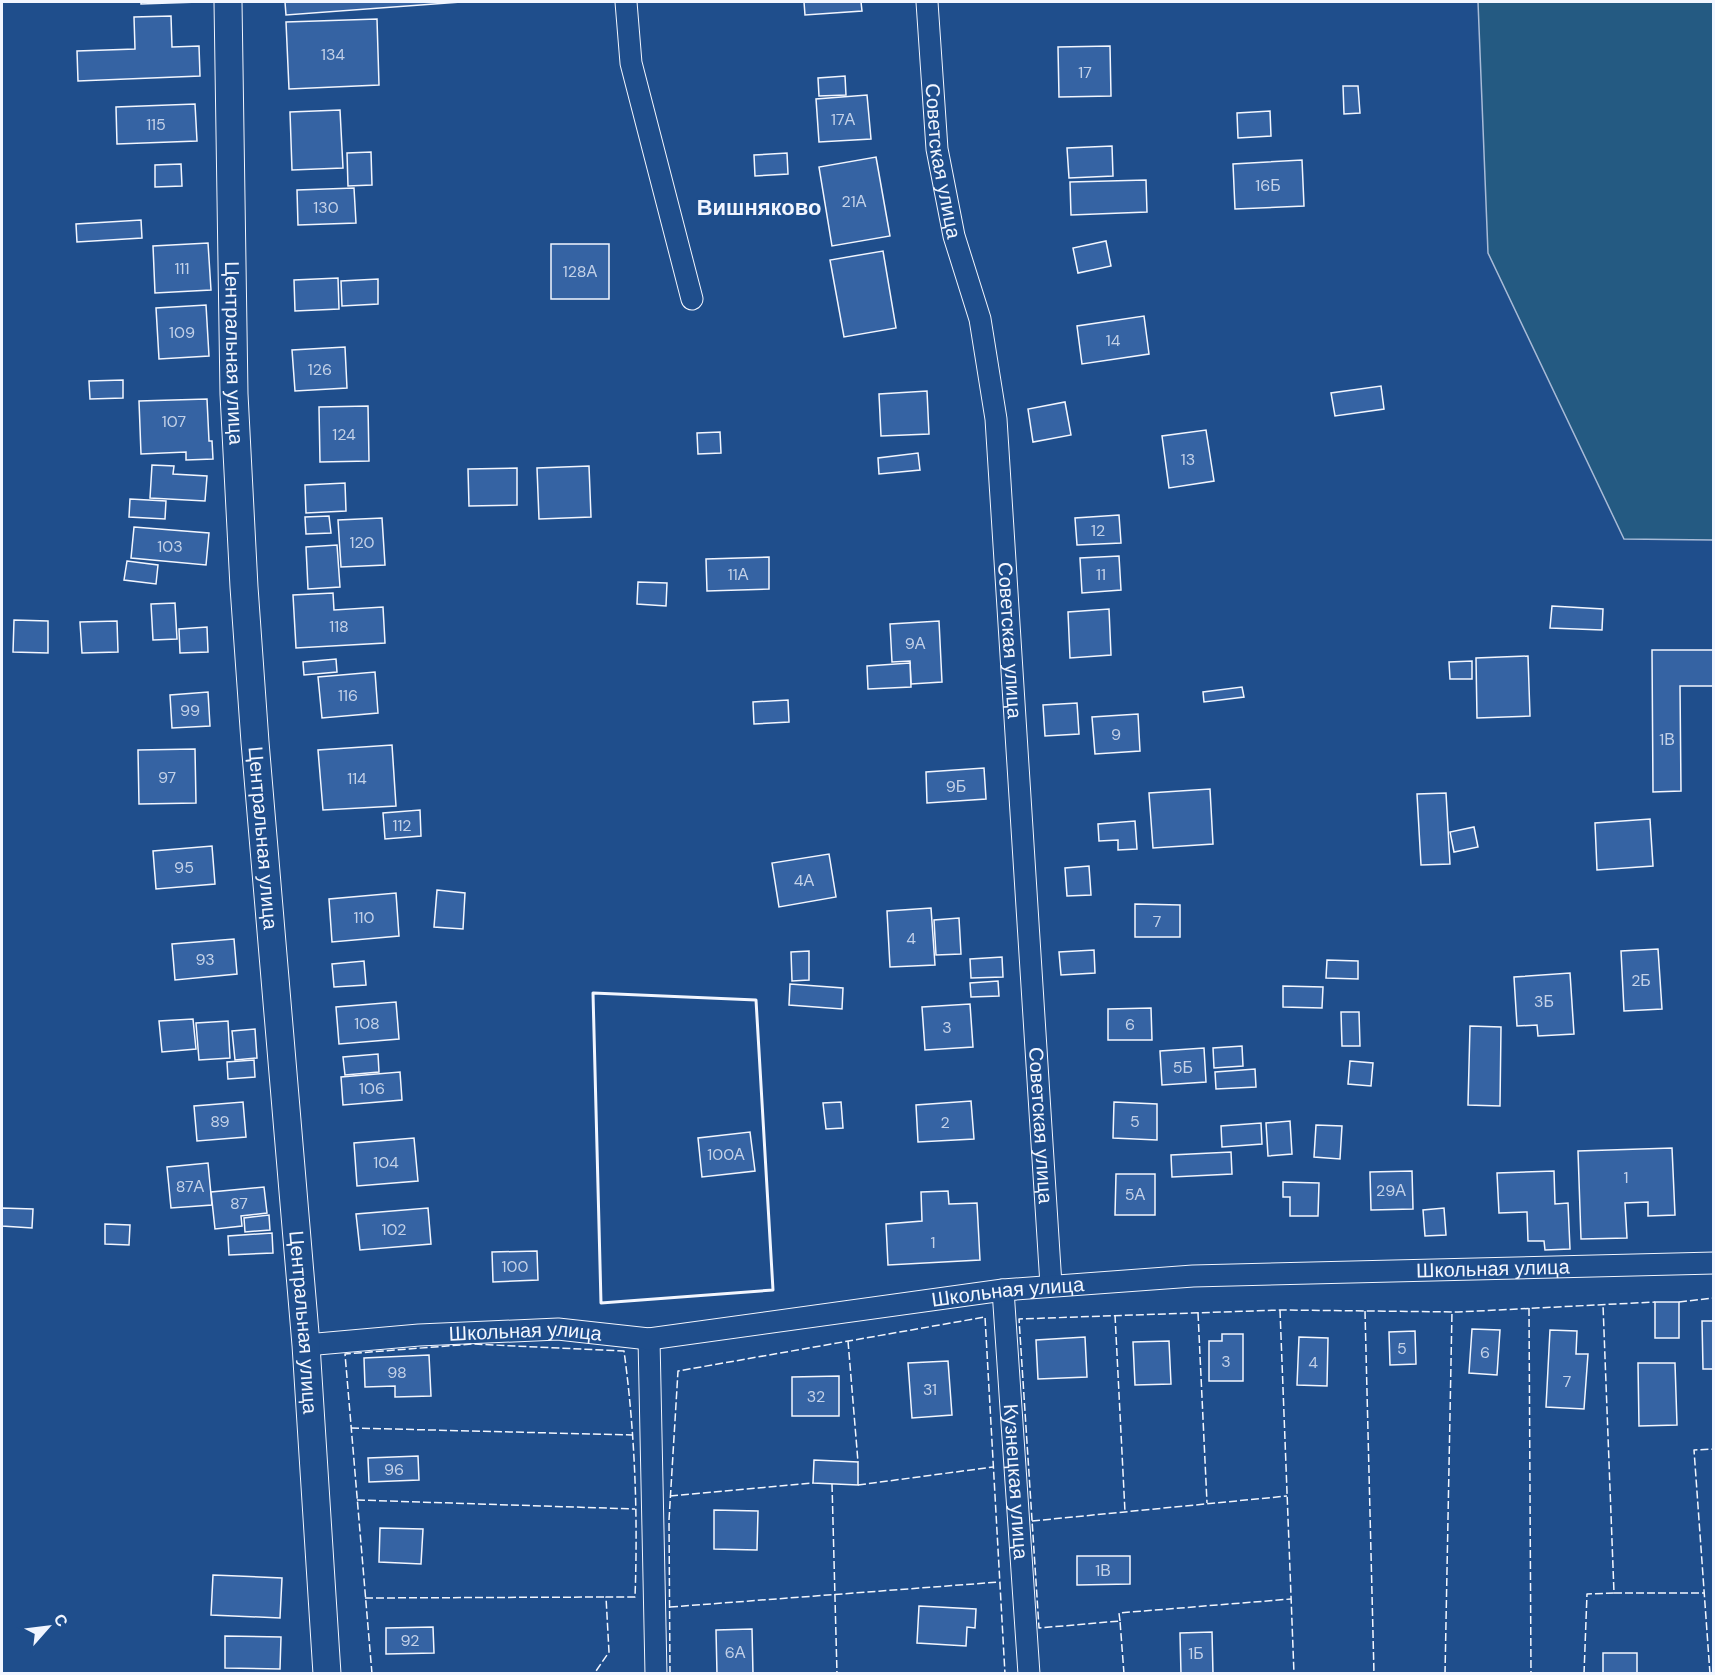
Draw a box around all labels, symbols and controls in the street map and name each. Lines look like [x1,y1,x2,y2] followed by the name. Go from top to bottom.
[321,44,345,65] house number: 134
[1078,62,1092,83] house number: 17
[920,82,967,242] street label: Советская улица
[831,109,855,130] house number: 17А
[146,114,166,135] house number: 115
[1255,175,1281,196] house number: 16Б
[842,191,867,212] house number: 21А
[697,193,821,222] district label: Вишняково
[313,197,339,218] house number: 130
[175,258,189,279] house number: 111
[219,261,250,446] street label: Центральная улица
[563,261,597,282] house number: 128А
[169,322,195,343] house number: 109
[1106,330,1121,351] house number: 14
[308,359,332,380] house number: 126
[162,411,186,432] house number: 107
[332,424,356,445] house number: 124
[1181,449,1195,470] house number: 13
[1091,520,1105,541] house number: 12
[350,532,375,553] house number: 120
[157,536,183,557] house number: 103
[992,561,1028,720] street label: Советская улица
[728,564,749,585] house number: 11А
[1096,564,1106,585] house number: 11
[329,616,349,637] house number: 118
[905,633,926,654] house number: 9А
[338,685,358,706] house number: 116
[180,700,200,721] house number: 99
[1111,724,1121,745] house number: 9
[1659,729,1675,750] house number: 1В
[242,745,284,932] street label: Центральная улица
[158,767,176,788] house number: 97
[347,768,367,789] house number: 114
[946,776,966,797] house number: 9Б
[392,815,412,836] house number: 112
[174,857,194,878] house number: 95
[794,870,815,891] house number: 4А
[354,907,375,928] house number: 110
[1153,911,1161,932] house number: 7
[906,928,916,949] house number: 4
[195,949,215,970] house number: 93
[1631,970,1651,991] house number: 2Б
[1534,991,1554,1012] house number: 3Б
[354,1013,380,1034] house number: 108
[1125,1014,1135,1035] house number: 6
[942,1017,952,1038] house number: 3
[1023,1046,1059,1205] street label: Советская улица
[1173,1057,1193,1078] house number: 5Б
[359,1078,385,1099] house number: 106
[210,1111,230,1132] house number: 89
[1130,1111,1140,1132] house number: 5
[940,1112,950,1133] house number: 2
[707,1144,745,1165] house number: 100А
[373,1152,399,1173] house number: 104
[1624,1167,1629,1188] house number: 1
[176,1176,205,1197] house number: 87А
[1376,1180,1406,1201] house number: 29А
[1125,1184,1146,1205] house number: 5А
[230,1193,248,1214] house number: 87
[382,1219,407,1240] house number: 102
[283,1230,323,1416] street label: Центральная улица
[931,1232,936,1253] house number: 1
[1416,1254,1571,1283] street label: Школьная улица
[502,1256,528,1277] house number: 100
[930,1271,1086,1313] street label: Школьная улица
[448,1316,604,1347] street label: Школьная улица
[1397,1338,1407,1359] house number: 5
[1480,1342,1490,1363] house number: 6
[1221,1351,1231,1372] house number: 3
[1308,1352,1318,1373] house number: 4
[387,1362,407,1383] house number: 98
[1563,1371,1571,1392] house number: 7
[923,1379,937,1400] house number: 31
[807,1386,825,1407] house number: 32
[998,1403,1034,1561] street label: Кузнецкая улица
[384,1459,404,1480] house number: 96
[1095,1560,1111,1581] house number: 1В
[18,1597,78,1657] north arrow
[49,1610,73,1631] text: С
[401,1630,420,1651] house number: 92
[725,1642,746,1663] house number: 6А
[1188,1643,1204,1664] house number: 1Б

